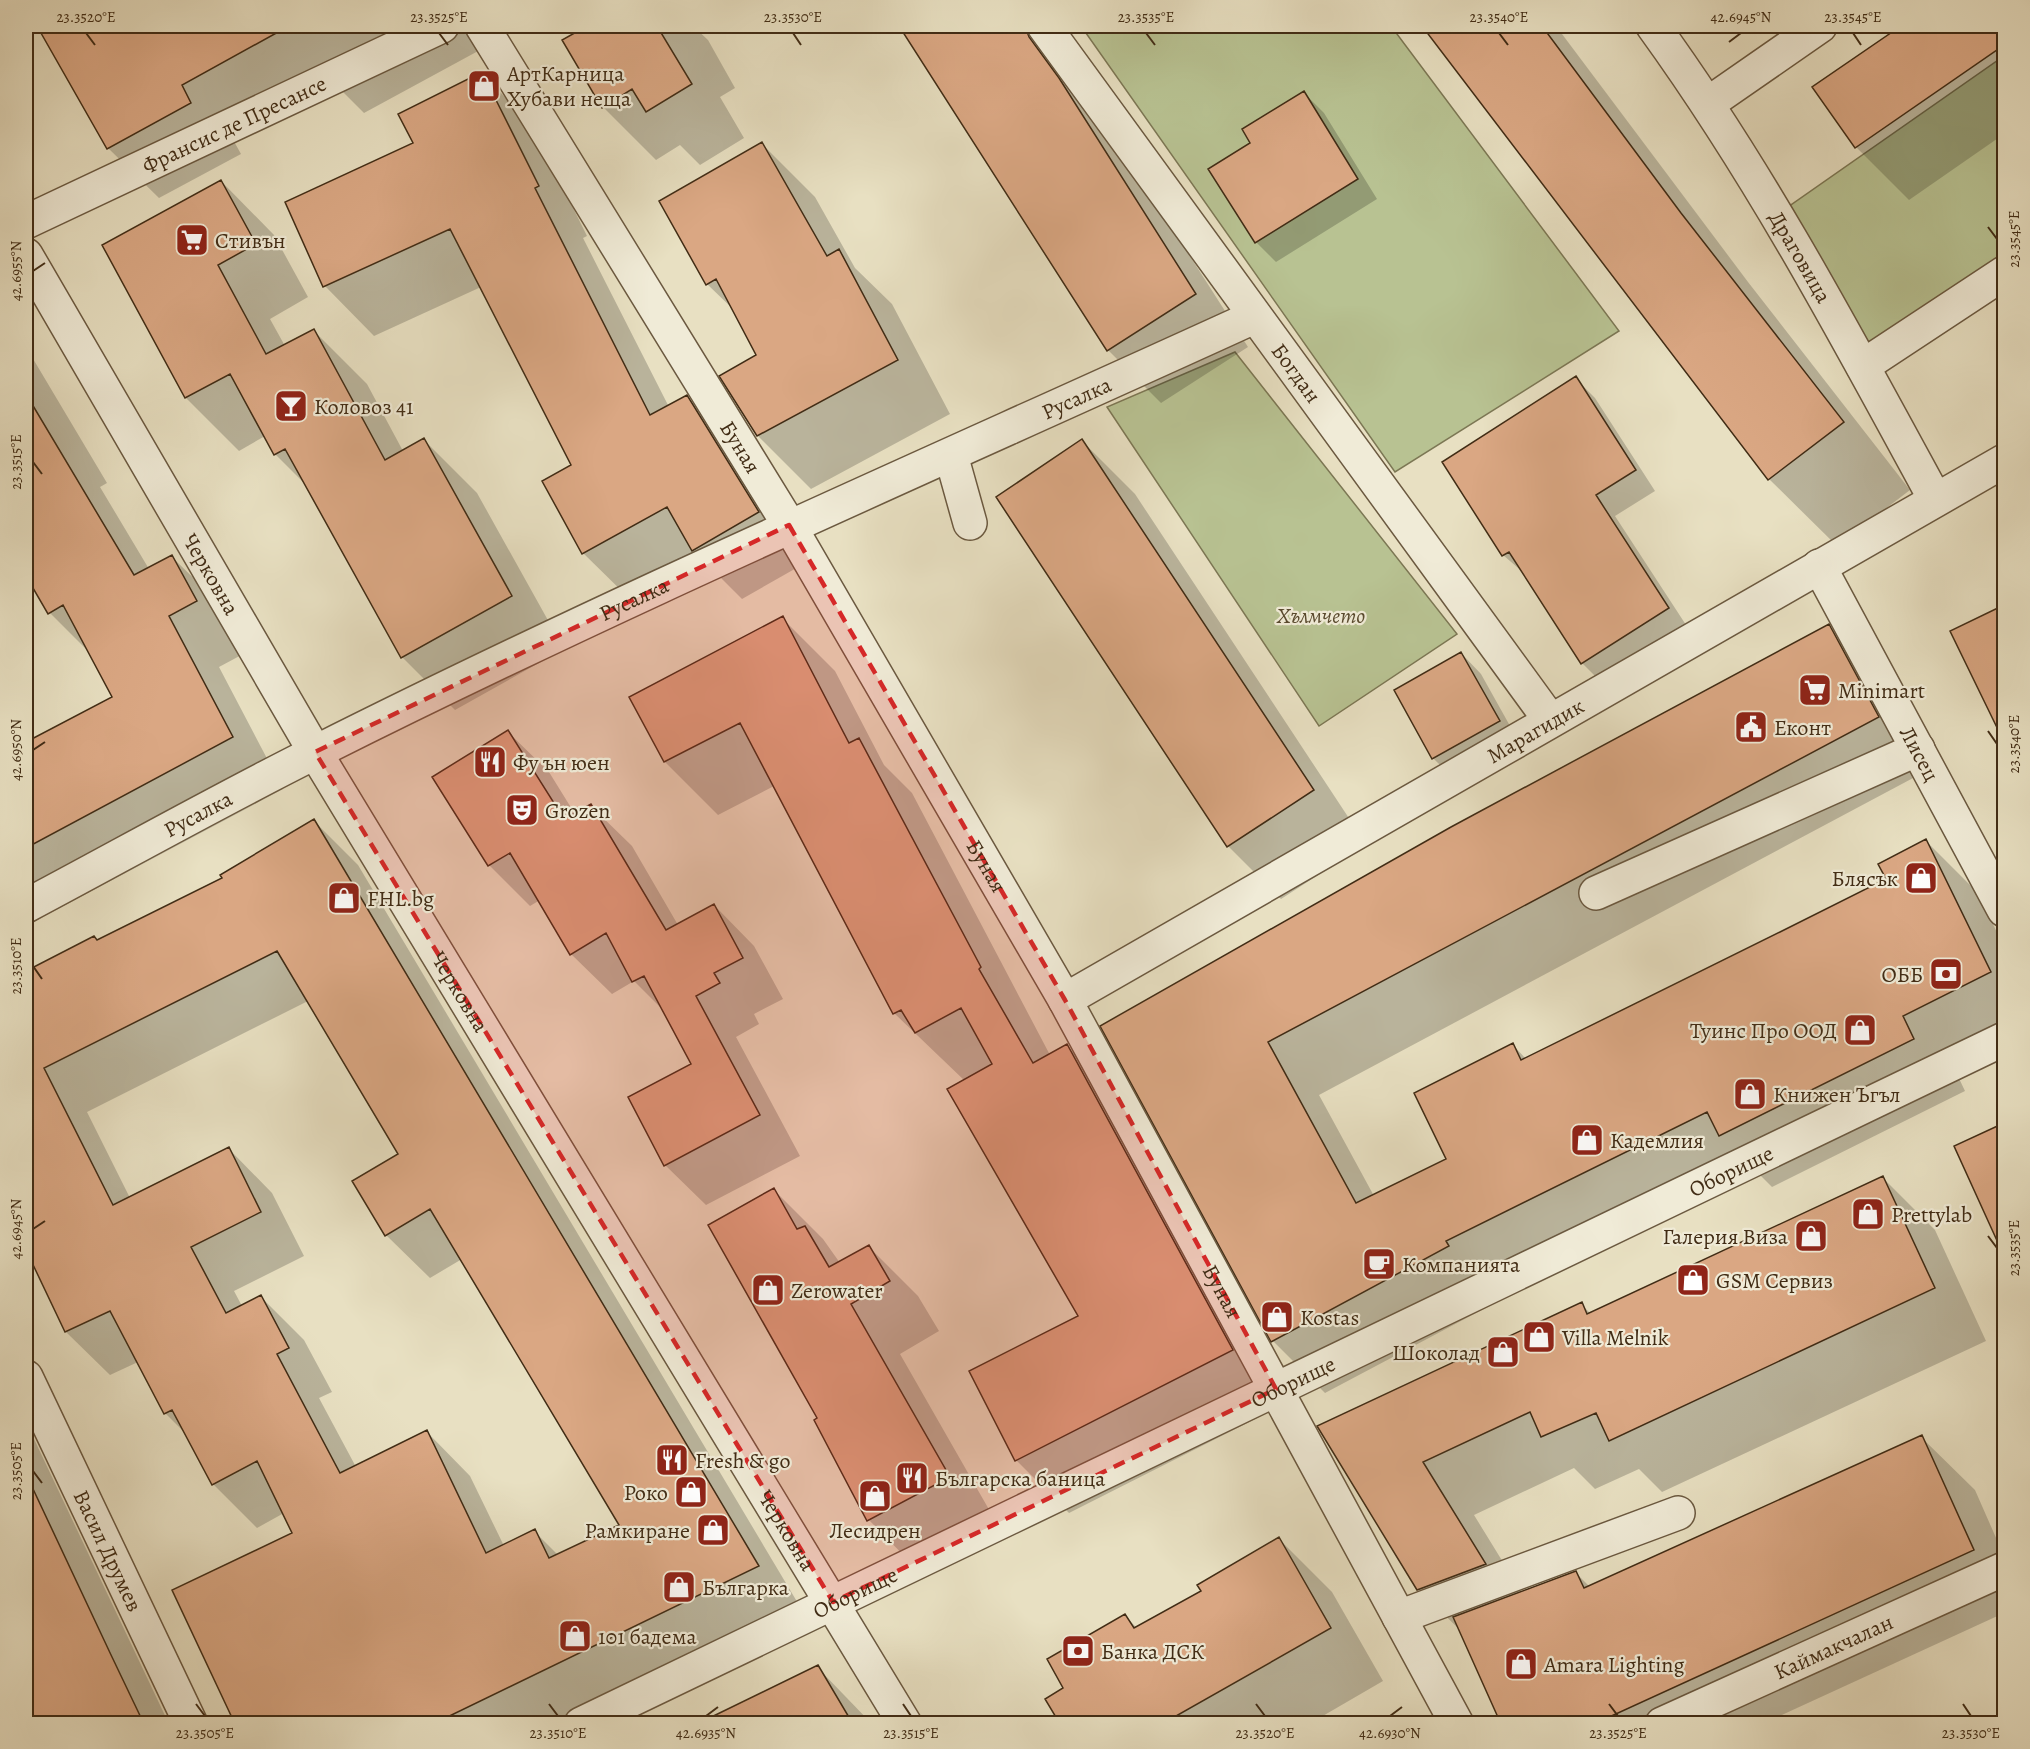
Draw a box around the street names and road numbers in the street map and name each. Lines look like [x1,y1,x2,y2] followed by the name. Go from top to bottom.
[137,69,332,181] street label: Франсис де Пресансе
[1761,205,1839,309] street label: Драговица
[1264,337,1328,409] street label: Богдан
[1037,369,1117,427] street label: Русалка
[712,415,768,479] street label: Буная
[175,528,247,622] street label: Черковна
[594,570,674,629] street label: Русалка
[1481,691,1590,771] street label: Марагидик
[1892,721,1946,787] street label: Лисец
[159,783,238,845] street label: Русалка
[959,834,1013,898] street label: Буная
[423,946,496,1039] street label: Черковна
[1684,1138,1778,1205] street label: Оборище
[1195,1259,1248,1323] street label: Буная
[1246,1349,1341,1415] street label: Оборище
[750,1484,823,1577] street label: Черковна
[66,1485,149,1617] street label: Васил Друмев
[808,1560,903,1626] street label: Оборище
[1769,1607,1898,1687] street label: Каймакчалан

